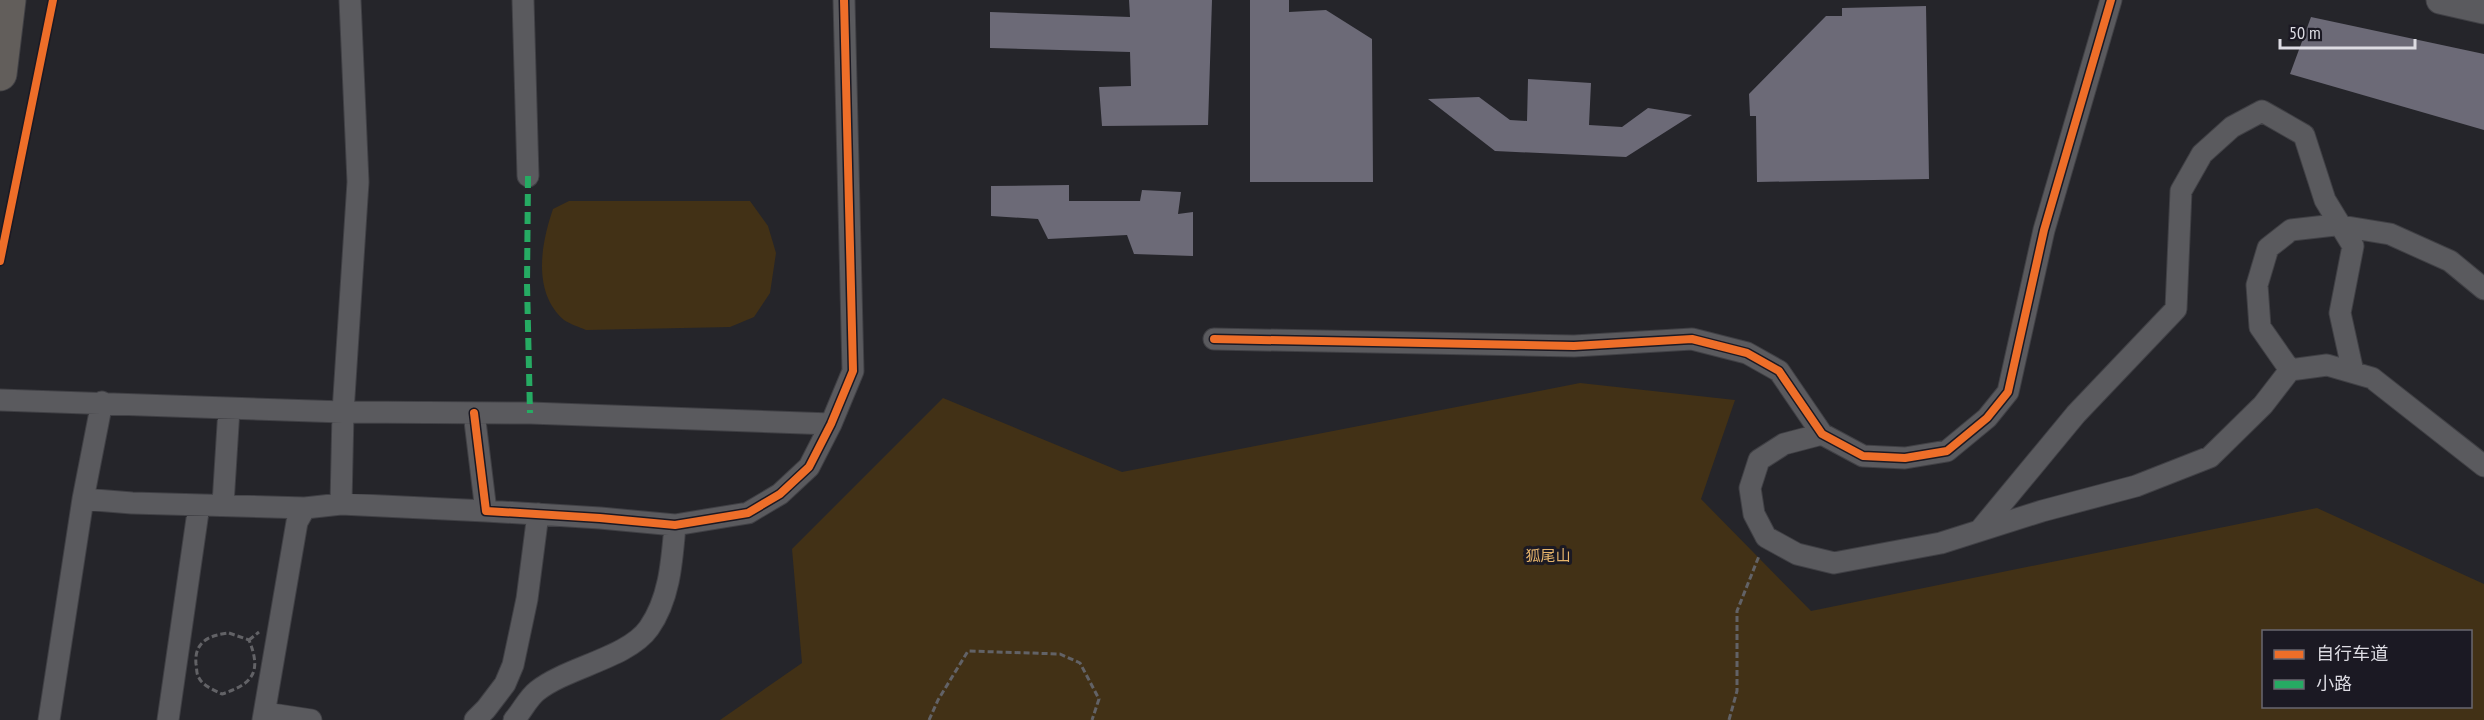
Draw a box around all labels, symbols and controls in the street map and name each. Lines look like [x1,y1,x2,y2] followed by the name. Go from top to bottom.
[2280,12,2415,50] scale bar
[2289,21,2321,44] text: 50 m
[1525,546,1571,565] park label: 狐尾山
[2262,630,2472,708] legend
[2316,642,2388,665] text: 自行车道
[2316,672,2352,695] text: 小路

